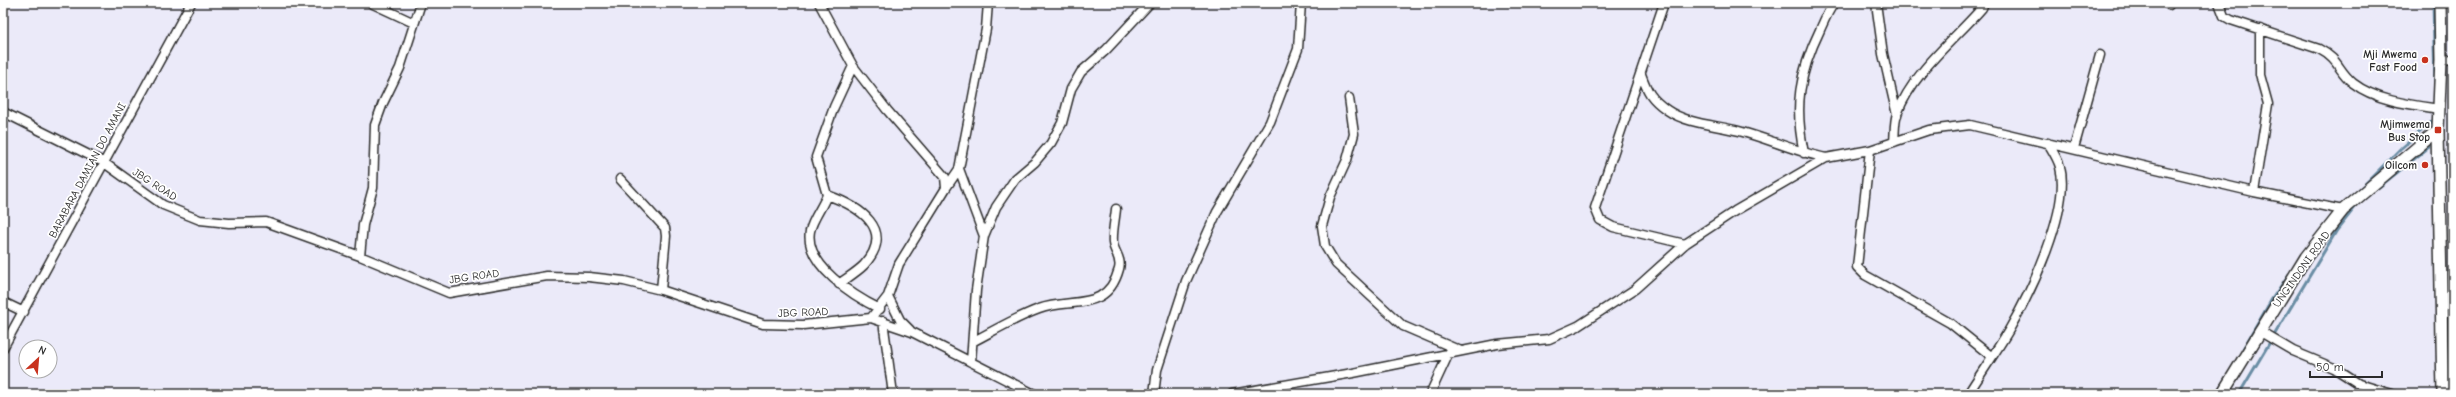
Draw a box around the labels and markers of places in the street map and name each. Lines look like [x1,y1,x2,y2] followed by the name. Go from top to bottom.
[2363,48,2417,74] place label: Mji Mwema Fast Food
[2420,55,2430,65] marker: Mji Mwema Fast Food
[2380,118,2430,144] place label: Mjimwema Bus Stop
[2433,125,2443,135] marker: Mjimwema Bus Stop
[2385,159,2417,172] place label: Oilcom
[2420,160,2430,170] marker: Oilcom

